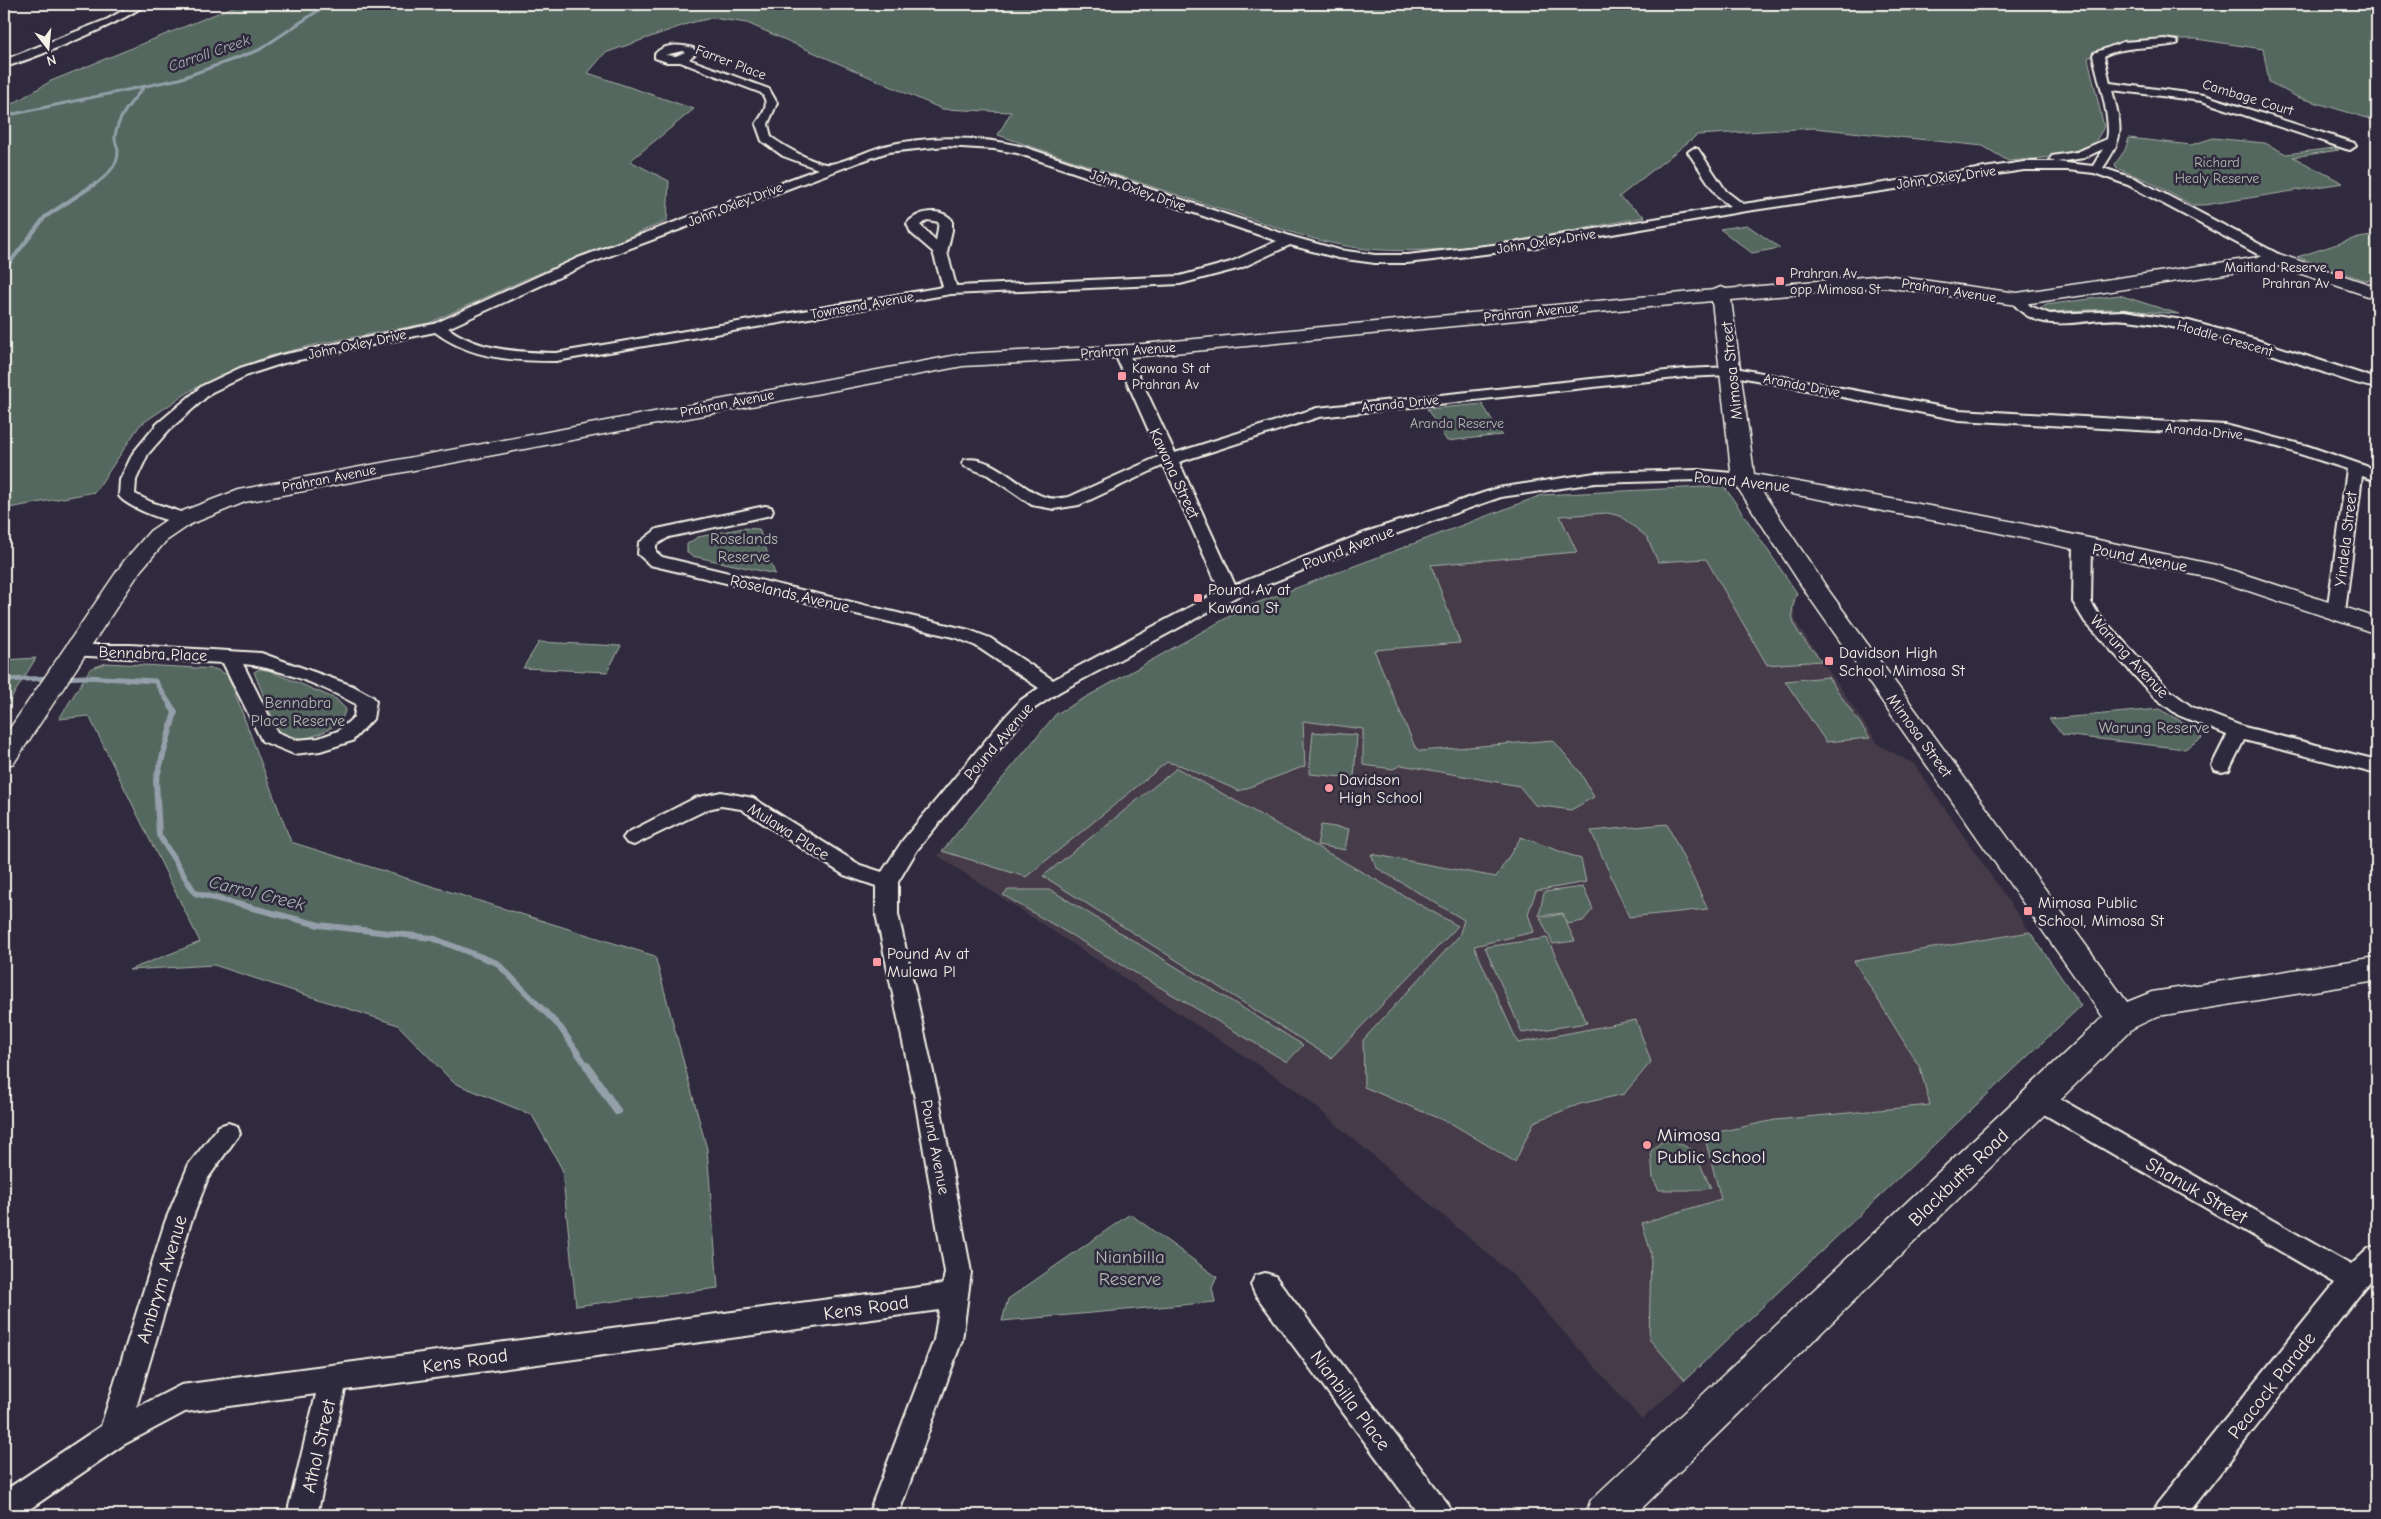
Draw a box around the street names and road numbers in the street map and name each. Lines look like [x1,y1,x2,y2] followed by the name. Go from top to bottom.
[693,41,769,84] street label: Farrer Place
[2200,76,2296,120] street label: Cambage Court
[1895,162,1997,193] street label: John Oxley Drive
[1088,166,1188,215] street label: John Oxley Drive
[685,179,785,230] street label: John Oxley Drive
[1495,225,1597,258] street label: John Oxley Drive
[1900,275,1997,306] street label: Prahran Avenue
[809,288,915,323] street label: Townsend Avenue
[1483,299,1579,326] street label: Prahran Avenue
[2175,317,2276,361] street label: Hoddle Crescent
[1718,320,1746,421] street label: Mimosa Street
[306,326,408,363] street label: John Oxley Drive
[1080,339,1176,362] street label: Prahran Avenue
[1762,370,1842,401] street label: Aranda Drive
[679,386,776,421] street label: Prahran Avenue
[1360,391,1440,416] street label: Aranda Drive
[2164,420,2243,443] street label: Aranda Drive
[1145,426,1203,522] street label: Kawana Street
[281,461,378,496] street label: Prahran Avenue
[1693,468,1791,496] street label: Pound Avenue
[2331,490,2361,588] street label: Yindela Street
[1300,522,1397,574] street label: Pound Avenue
[2091,540,2189,576] street label: Pound Avenue
[728,571,851,616] street label: Roselands Avenue
[2086,611,2172,702] street label: Warung Avenue
[98,643,208,665] street label: Bennabra Place
[1883,690,1956,781] street label: Mimosa Street
[960,699,1037,784] street label: Pound Avenue
[744,800,833,864] street label: Mulawa Place
[917,1098,953,1196] street label: Pound Avenue
[1904,1125,2013,1231] street label: Blackbutts Road
[2142,1153,2252,1229] street label: Shanuk Street
[132,1213,192,1346] street label: Ambrym Avenue
[822,1291,910,1325] street label: Kens Road
[2223,1328,2320,1443] street label: Peacock Parade
[421,1344,509,1378] street label: Kens Road
[1306,1346,1395,1455] street label: Nianbilla Place
[298,1397,340,1495] street label: Athol Street

